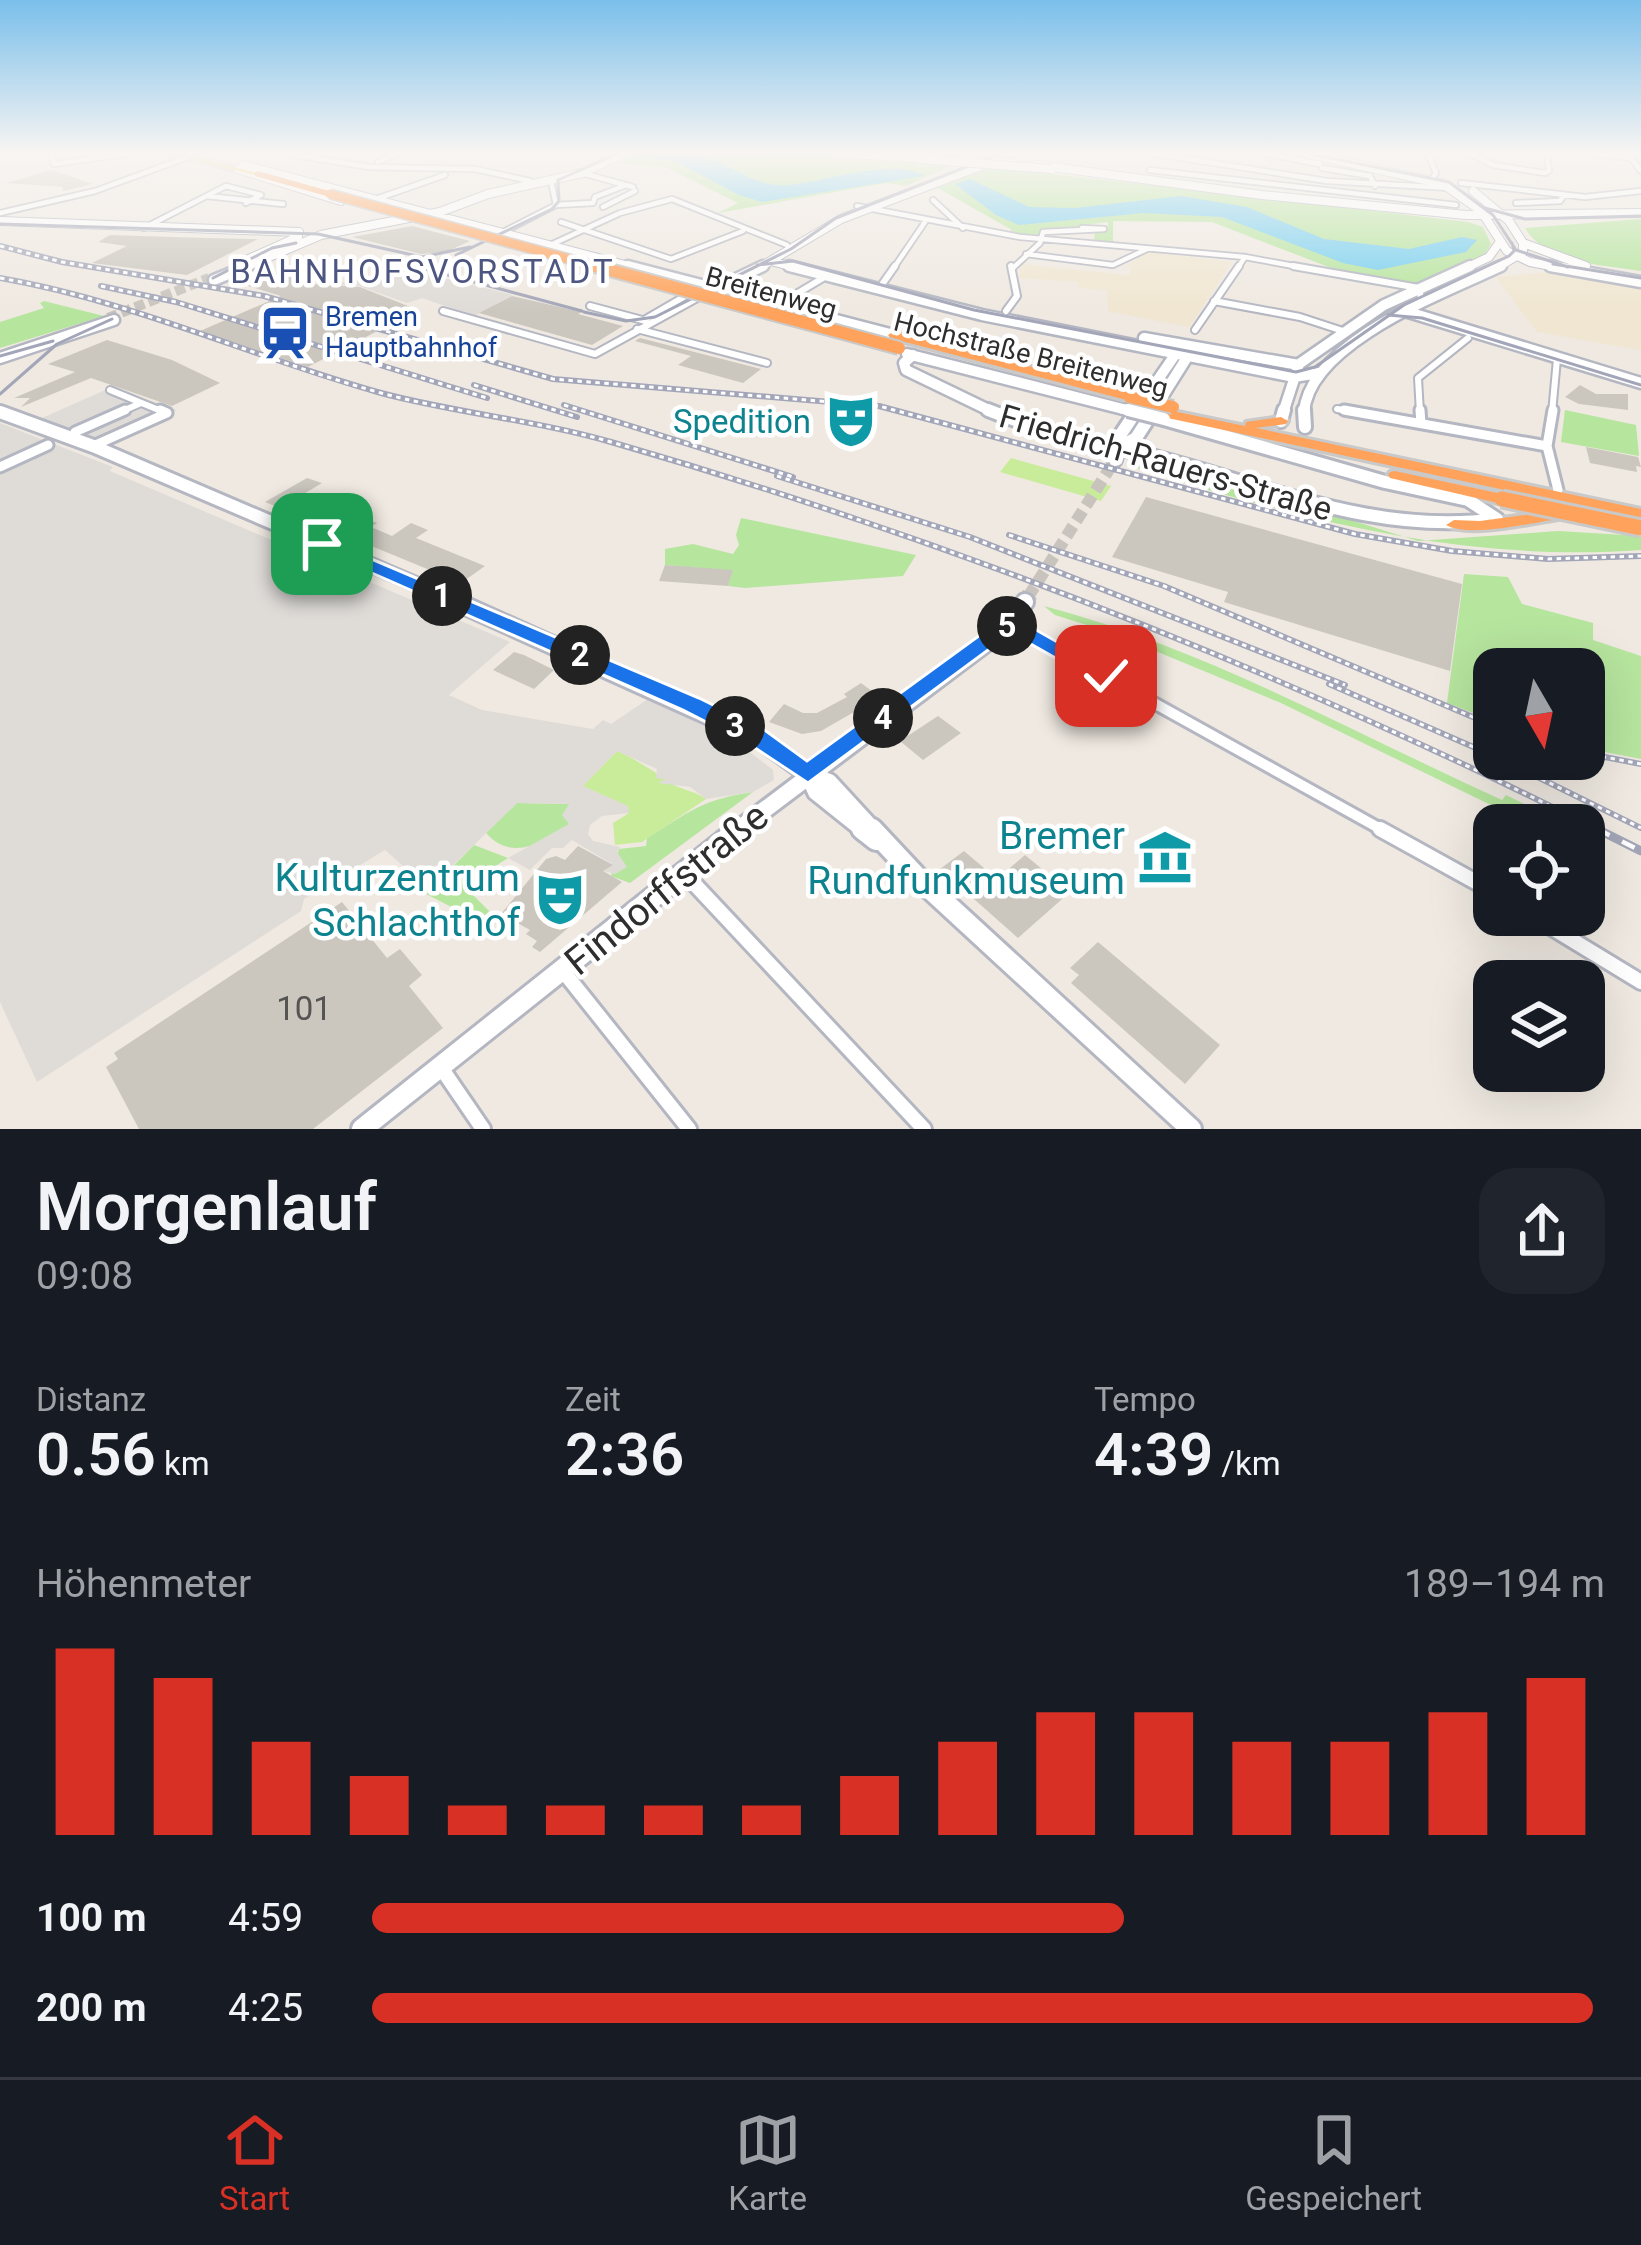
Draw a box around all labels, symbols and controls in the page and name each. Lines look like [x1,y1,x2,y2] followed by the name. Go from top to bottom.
[230,252,616,291] district label: BAHNHOFSVORSTADT
[702,260,840,326] street label: Breitenweg
[325,301,498,364] place label: Bremen Hauptbahnhof
[256,304,314,362] station icon: Bremen Hauptbahnhof
[891,305,1171,405] street label: Hochstraße Breitenweg
[822,392,880,450] theatre icon: Spedition
[995,396,1337,529] street label: Friedrich-Rauers-Straße
[673,402,811,441] place label: Spedition
[271,493,373,595] pin
[289,511,355,577] icon: arrive
[412,566,472,626] pin: 1
[433,576,451,615] text: 1
[977,596,1037,656] pin: 5
[998,606,1016,645] text: 5
[550,625,610,685] pin: 2
[1055,625,1157,727] pin
[571,635,589,674] text: 2
[1073,643,1139,709] icon: check
[1473,648,1605,780] north arrow
[1473,648,1605,1092] map controls
[853,688,913,748] pin: 4
[705,696,765,756] pin: 3
[874,698,892,737] text: 4
[726,706,744,745] text: 3
[556,793,777,985] street label: Findorffstraße
[1473,804,1605,936] button: locate
[807,813,1125,904] place label: Bremer Rundfunkmuseum
[1136,828,1194,886] museum icon: Bremer Rundfunkmuseum
[275,855,520,946] place label: Kulturzentrum Schlachthof
[531,870,589,928] theatre icon: Kulturzentrum Schlachthof
[1473,960,1605,1092] button: layers
[276,989,332,1028] house number: 101
[1479,1168,1605,1294] button: share
[36,1169,377,1246] text: Morgenlauf
[36,1253,133,1299] text: 09:08
[36,1380,146,1419] text: Distanz
[565,1380,621,1419] text: Zeit
[1094,1380,1196,1419] text: Tempo
[36,1419,156,1490] text: 0.56
[565,1419,684,1490] text: 2:36
[1094,1419,1213,1490] text: 4:39
[156,1444,210,1483] text: km
[1213,1444,1281,1483] text: /km
[36,1561,251,1607] text: Höhenmeter
[1404,1561,1605,1607] text: 189–194 m
[36,1895,147,1941] text: 100 m
[228,1895,303,1941] text: 4:59
[36,1985,147,2031] text: 200 m
[228,1985,303,2031] text: 4:25
[219,2107,290,2218] tab: Start
[728,2107,807,2218] tab: Karte
[1245,2107,1422,2218] tab: Gespeichert

